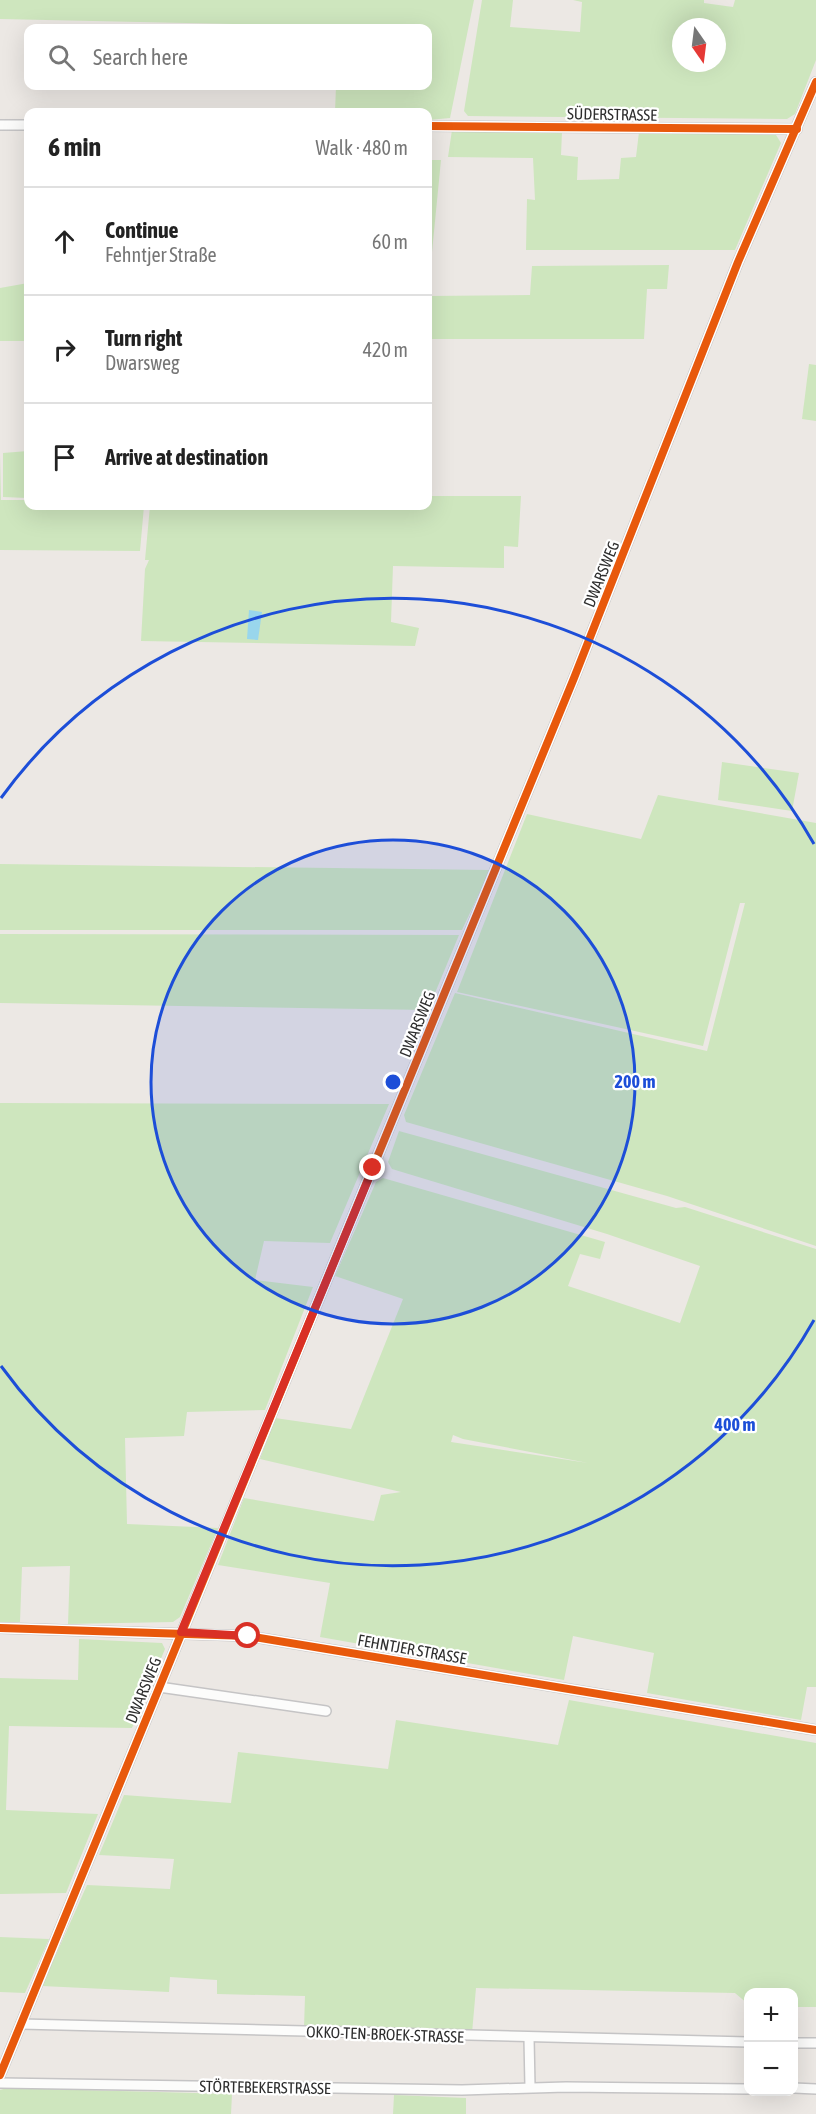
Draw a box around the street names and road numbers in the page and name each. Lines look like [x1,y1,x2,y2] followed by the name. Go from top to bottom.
[567,104,657,124] street label: SÜDERSTRASSE
[580,538,622,610] street label: DWARSWEG
[396,988,438,1060] street label: DWARSWEG
[356,1631,468,1667] street label: FEHNTJER STRASSE
[122,1654,164,1726] street label: DWARSWEG
[306,2022,464,2046] street label: OKKO-TEN-BROEK-STRASSE
[199,2077,331,2097] street label: STÖRTEBEKERSTRASSE

